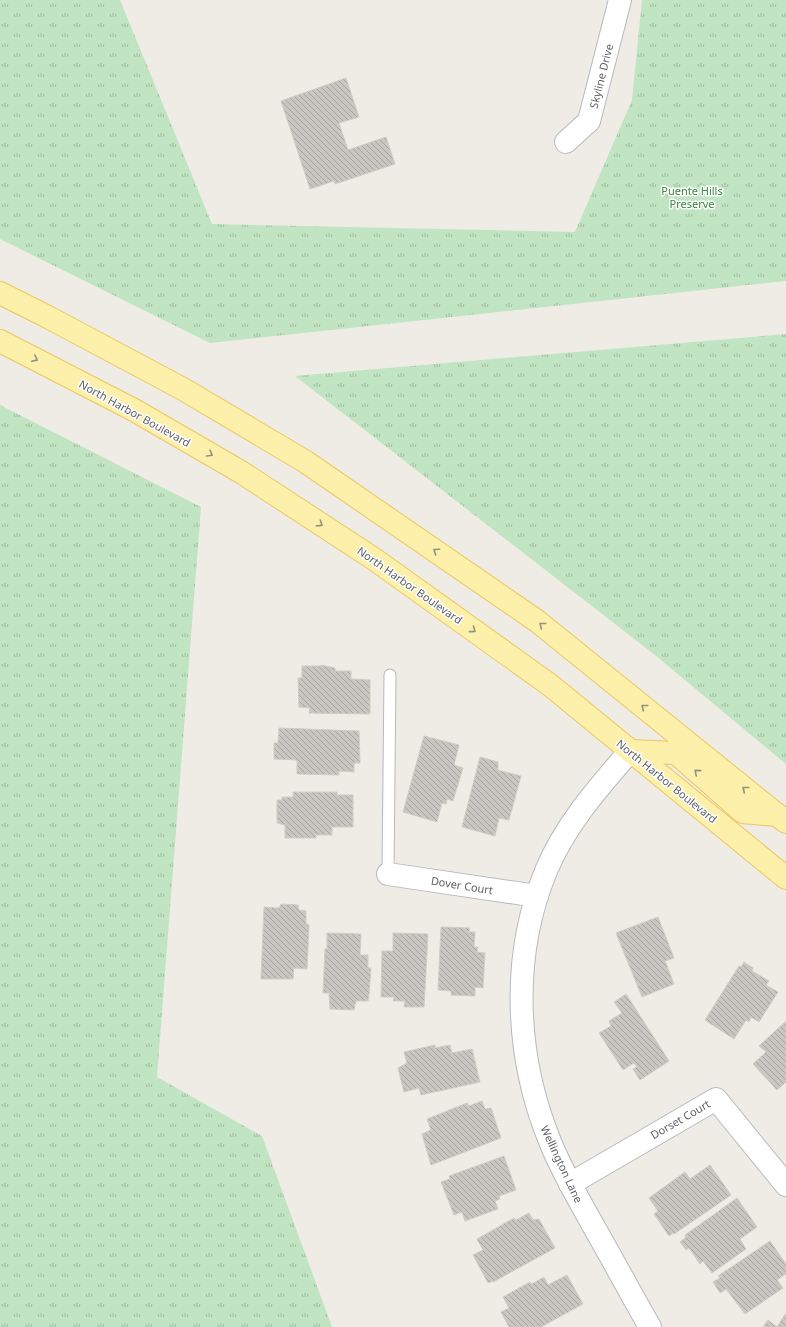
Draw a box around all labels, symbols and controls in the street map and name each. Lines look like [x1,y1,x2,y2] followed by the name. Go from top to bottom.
[586,42,616,110] street label: Skyline Drive
[661,183,723,211] park label: Puente Hills Preserve
[30,354,38,362] one-way arrow
[77,376,193,450] street label: North Harbor Boulevard
[206,450,213,457] one-way arrow
[316,519,323,527] one-way arrow
[354,543,466,627] street label: North Harbor Boulevard
[433,548,440,556] one-way arrow
[540,623,547,630] one-way arrow
[469,625,476,632] one-way arrow
[641,705,648,712] one-way arrow
[614,736,720,826] street label: North Harbor Boulevard
[695,769,702,776] one-way arrow
[742,786,749,793] one-way arrow
[430,873,494,897] street label: Dover Court
[647,1096,713,1142] street label: Dorset Court
[538,1123,586,1205] street label: Wellington Lane

